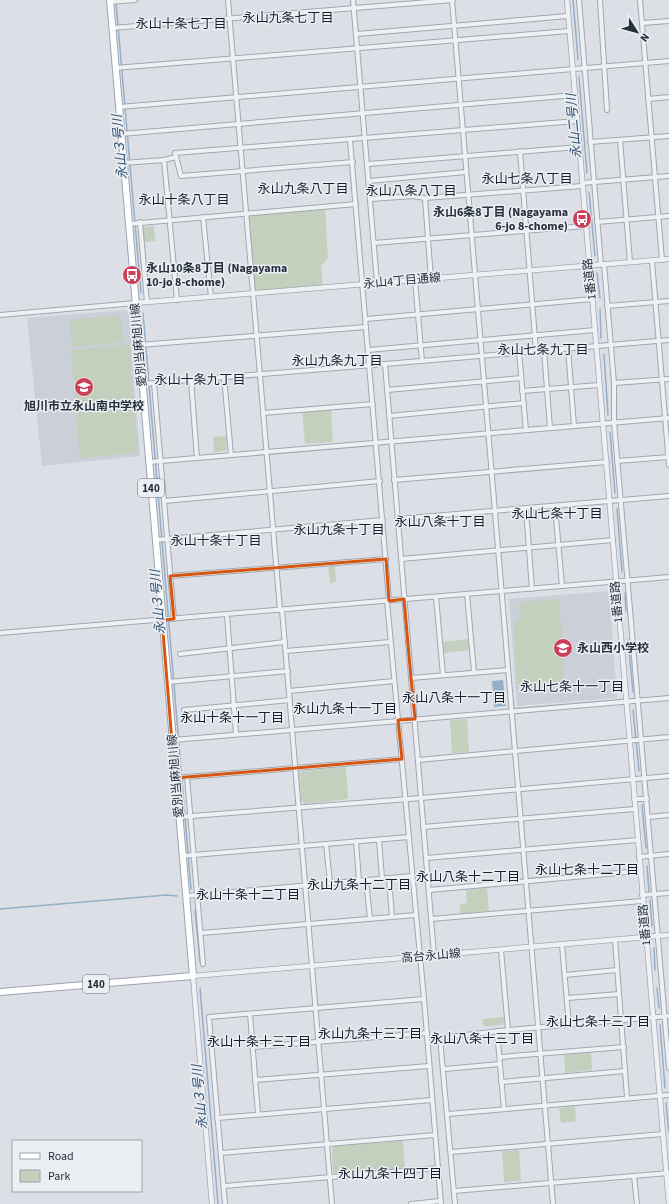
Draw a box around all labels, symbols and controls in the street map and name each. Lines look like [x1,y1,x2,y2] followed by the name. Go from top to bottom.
[242,9,334,27] district label: 永山九条七丁目
[617,12,657,52] north arrow
[135,15,227,33] district label: 永山十条七丁目
[636,30,653,45] text: N
[562,91,586,159] water label: 永山二号川
[108,112,132,180] water label: 永山３号川
[481,170,573,188] district label: 永山七条八丁目
[257,180,349,198] district label: 永山九条八丁目
[365,182,457,200] district label: 永山八条八丁目
[138,191,230,209] district label: 永山十条八丁目
[433,204,568,235] place label: 永山6条8丁目 (Nagayama 6-jo 8-chome)
[571,208,593,230] bus stop icon: 永山6条8丁目 (Nagayama 6-jo 8-chome)
[579,257,601,301] street label: 1番道路
[146,260,287,291] place label: 永山10条8丁目 (Nagayama 10-jo 8-chome)
[121,264,143,286] bus stop icon: 永山10条8丁目 (Nagayama 10-jo 8-chome)
[362,269,442,293] street label: 永山4丁目通線
[127,302,151,388] street label: 愛別当麻旭川線
[497,341,589,359] district label: 永山七条九丁目
[291,352,383,370] district label: 永山九条九丁目
[154,371,246,389] district label: 永山十条九丁目
[73,376,95,398] school or university icon: 旭川市立永山南中学校
[24,398,144,415] place label: 旭川市立永山南中学校
[138,479,164,497] road number: 140
[511,505,603,523] district label: 永山七条十丁目
[394,513,486,531] district label: 永山八条十丁目
[293,521,385,539] district label: 永山九条十丁目
[170,532,262,550] district label: 永山十条十丁目
[146,567,170,635] water label: 永山３号川
[607,580,627,624] street label: 1番道路
[552,637,574,659] school or university icon: 永山西小学校
[577,640,649,657] place label: 永山西小学校
[520,678,624,696] district label: 永山七条十一丁目
[402,689,506,707] district label: 永山八条十一丁目
[293,700,397,718] district label: 永山九条十一丁目
[180,709,284,727] district label: 永山十条十一丁目
[164,733,188,819] street label: 愛別当麻旭川線
[535,861,639,879] district label: 永山七条十二丁目
[416,868,520,886] district label: 永山八条十二丁目
[307,876,411,894] district label: 永山九条十二丁目
[196,886,300,904] district label: 永山十条十二丁目
[635,903,655,947] street label: 1番道路
[400,945,462,967] street label: 高台永山線
[83,975,109,993] road number: 140
[546,1013,650,1031] district label: 永山七条十三丁目
[318,1025,422,1043] district label: 永山九条十三丁目
[430,1030,534,1048] district label: 永山八条十三丁目
[207,1033,311,1051] district label: 永山十条十三丁目
[188,1062,212,1130] water label: 永山３号川
[12,1140,142,1192] legend
[48,1148,74,1165] text: Road
[338,1165,442,1183] district label: 永山九条十四丁目
[48,1168,70,1185] text: Park

